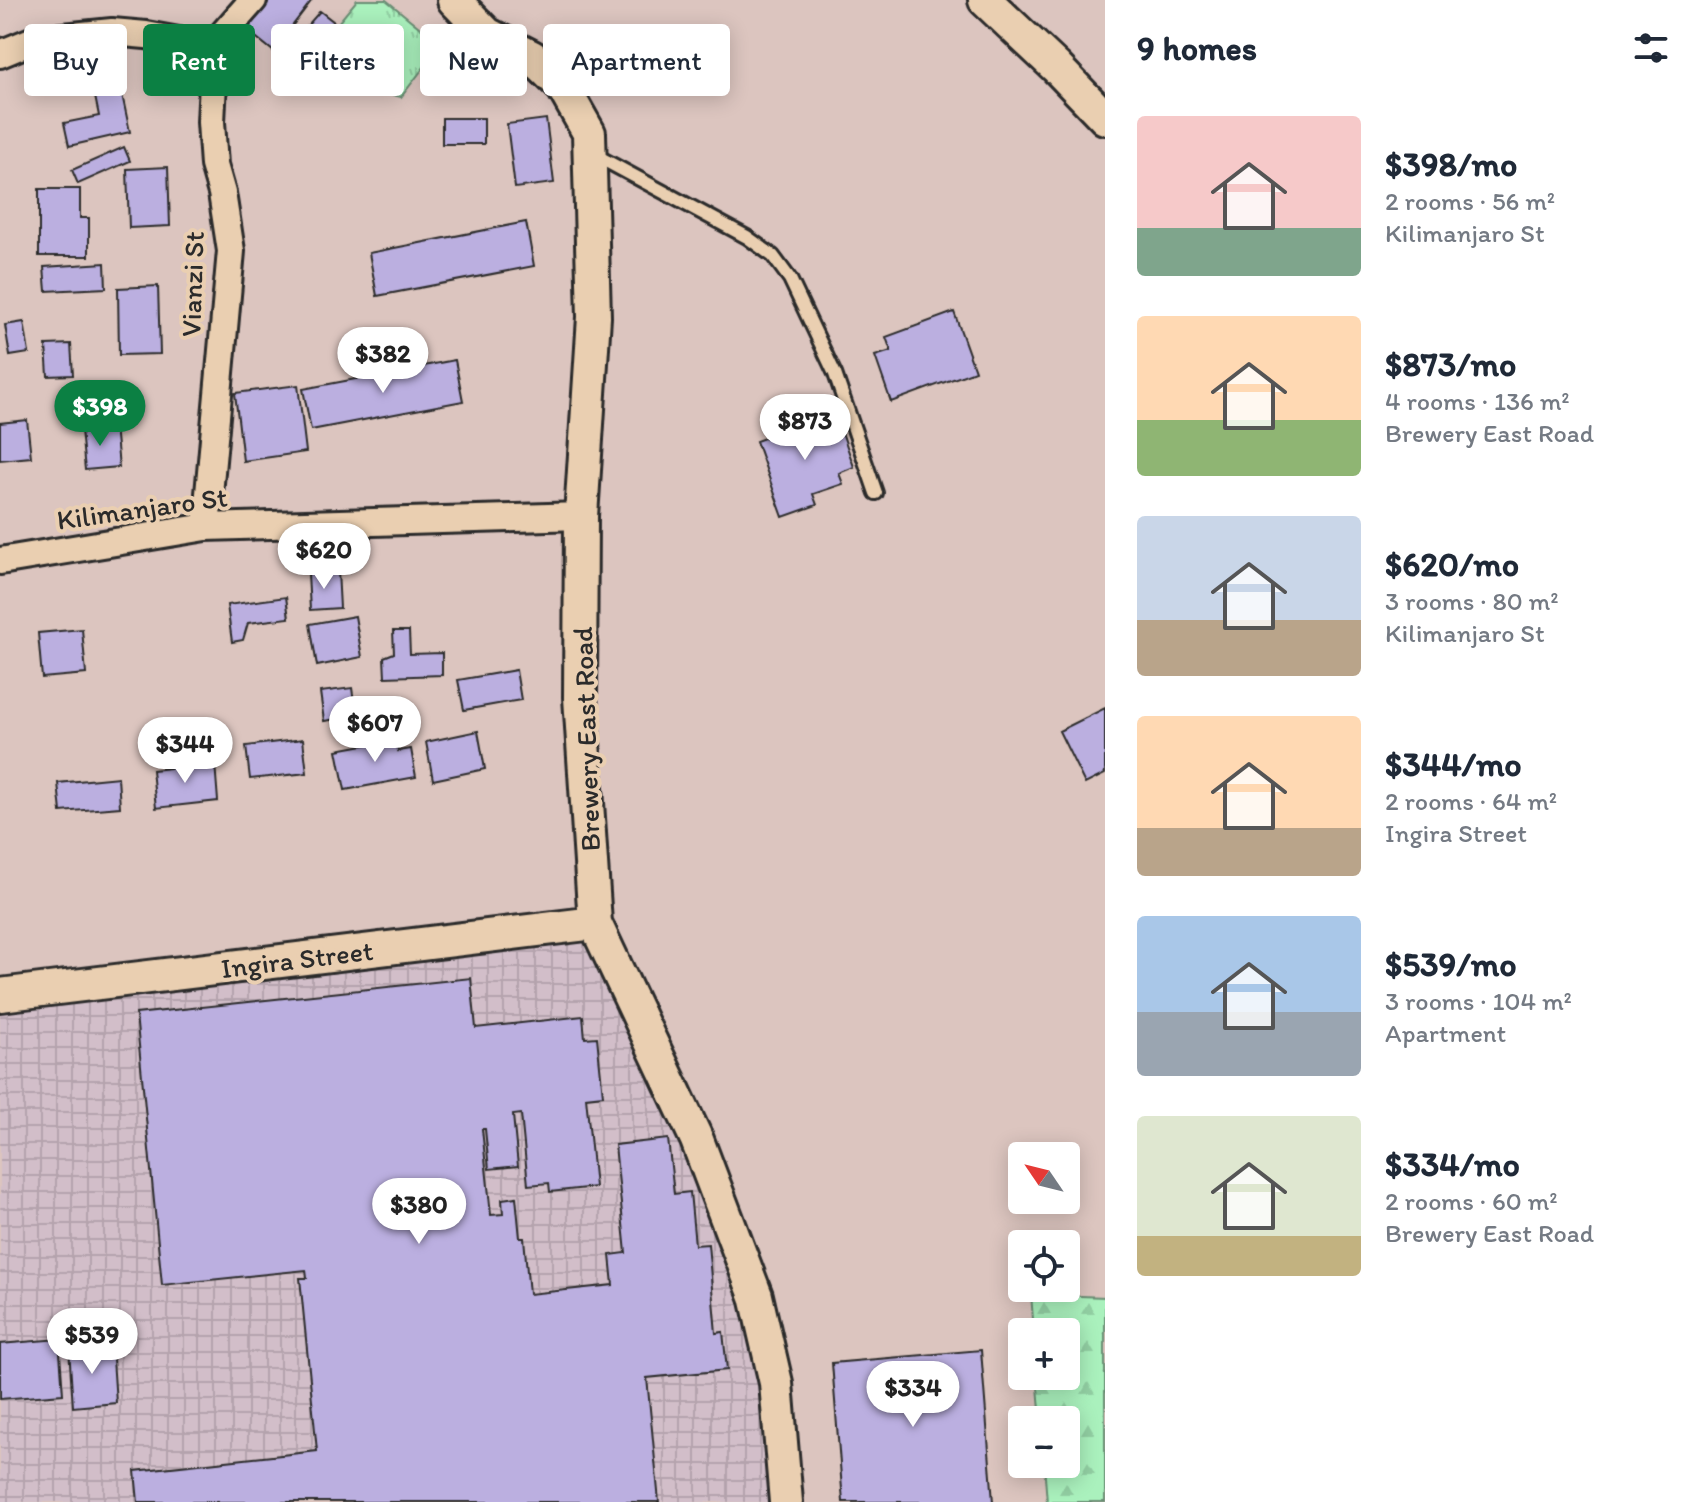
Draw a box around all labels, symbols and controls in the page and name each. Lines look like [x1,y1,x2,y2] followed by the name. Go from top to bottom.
[24,24,127,96] chip: Buy
[143,24,255,96] chip: Rent
[271,24,404,96] chip: Filters
[420,24,527,96] chip: New
[543,24,730,96] chip: Apartment
[1629,26,1673,70] icon: filters
[1137,28,1257,69] text: 9 homes
[1385,144,1517,185] text: $398/mo
[1201,148,1297,244] icon: home
[1385,185,1555,217] text: 2 rooms · 56 m²
[1385,217,1545,249] text: Kilimanjaro St
[173,231,211,337] street label: Vianzi St
[336,327,430,395] pin: $382
[355,337,411,369] text: $382
[1385,344,1516,385] text: $873/mo
[1201,348,1297,444] icon: home
[53,380,147,448] pin: $398
[1385,385,1570,417] text: 4 rooms · 136 m²
[72,390,128,422] text: $398
[758,394,852,462] pin: $873
[778,404,832,436] text: $873
[1385,417,1594,449] text: Brewery East Road
[54,479,230,537] street label: Kilimanjaro St
[277,523,371,591] pin: $620
[296,533,352,565] text: $620
[1385,544,1519,585] text: $620/mo
[1201,548,1297,644] icon: home
[1385,585,1559,617] text: 3 rooms · 80 m²
[1385,617,1545,649] text: Kilimanjaro St
[565,625,607,852] street label: Brewery East Road
[328,696,422,764] pin: $607
[347,706,403,738] text: $607
[138,717,232,785] pin: $344
[156,727,214,759] text: $344
[1385,744,1522,785] text: $344/mo
[1201,748,1297,844] icon: home
[1385,785,1557,817] text: 2 rooms · 64 m²
[1385,817,1527,849] text: Ingira Street
[219,933,375,985] street label: Ingira Street
[1385,944,1517,985] text: $539/mo
[1201,948,1297,1044] icon: home
[1385,985,1572,1017] text: 3 rooms · 104 m²
[1385,1017,1506,1049] text: Apartment
[1008,1142,1080,1214] north arrow
[1008,1142,1080,1478] map controls
[1385,1144,1520,1185] text: $334/mo
[1201,1148,1297,1244] icon: home
[372,1178,466,1246] pin: $380
[1385,1185,1558,1217] text: 2 rooms · 60 m²
[390,1188,448,1220] text: $380
[1385,1217,1594,1249] text: Brewery East Road
[1008,1230,1080,1302] button: locate
[45,1308,139,1376] pin: $539
[65,1318,119,1350] text: $539
[1008,1318,1080,1390] button: +
[866,1361,960,1429] pin: $334
[884,1371,942,1403] text: $334
[1008,1406,1080,1478] button: −

